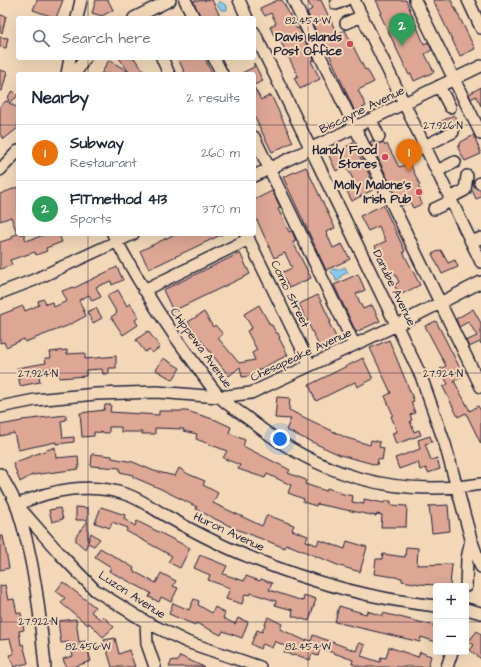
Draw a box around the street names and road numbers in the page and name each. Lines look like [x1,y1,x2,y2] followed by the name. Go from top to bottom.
[317,82,408,139] street label: Biscayne Avenue
[368,247,420,329] street label: Danube Avenue
[266,257,314,331] street label: Como Street
[166,304,236,392] street label: Chippewa Avenue
[248,324,355,386] street label: Chesapeake Avenue
[191,508,268,556] street label: Huron Avenue
[95,567,169,623] street label: Luzon Avenue

